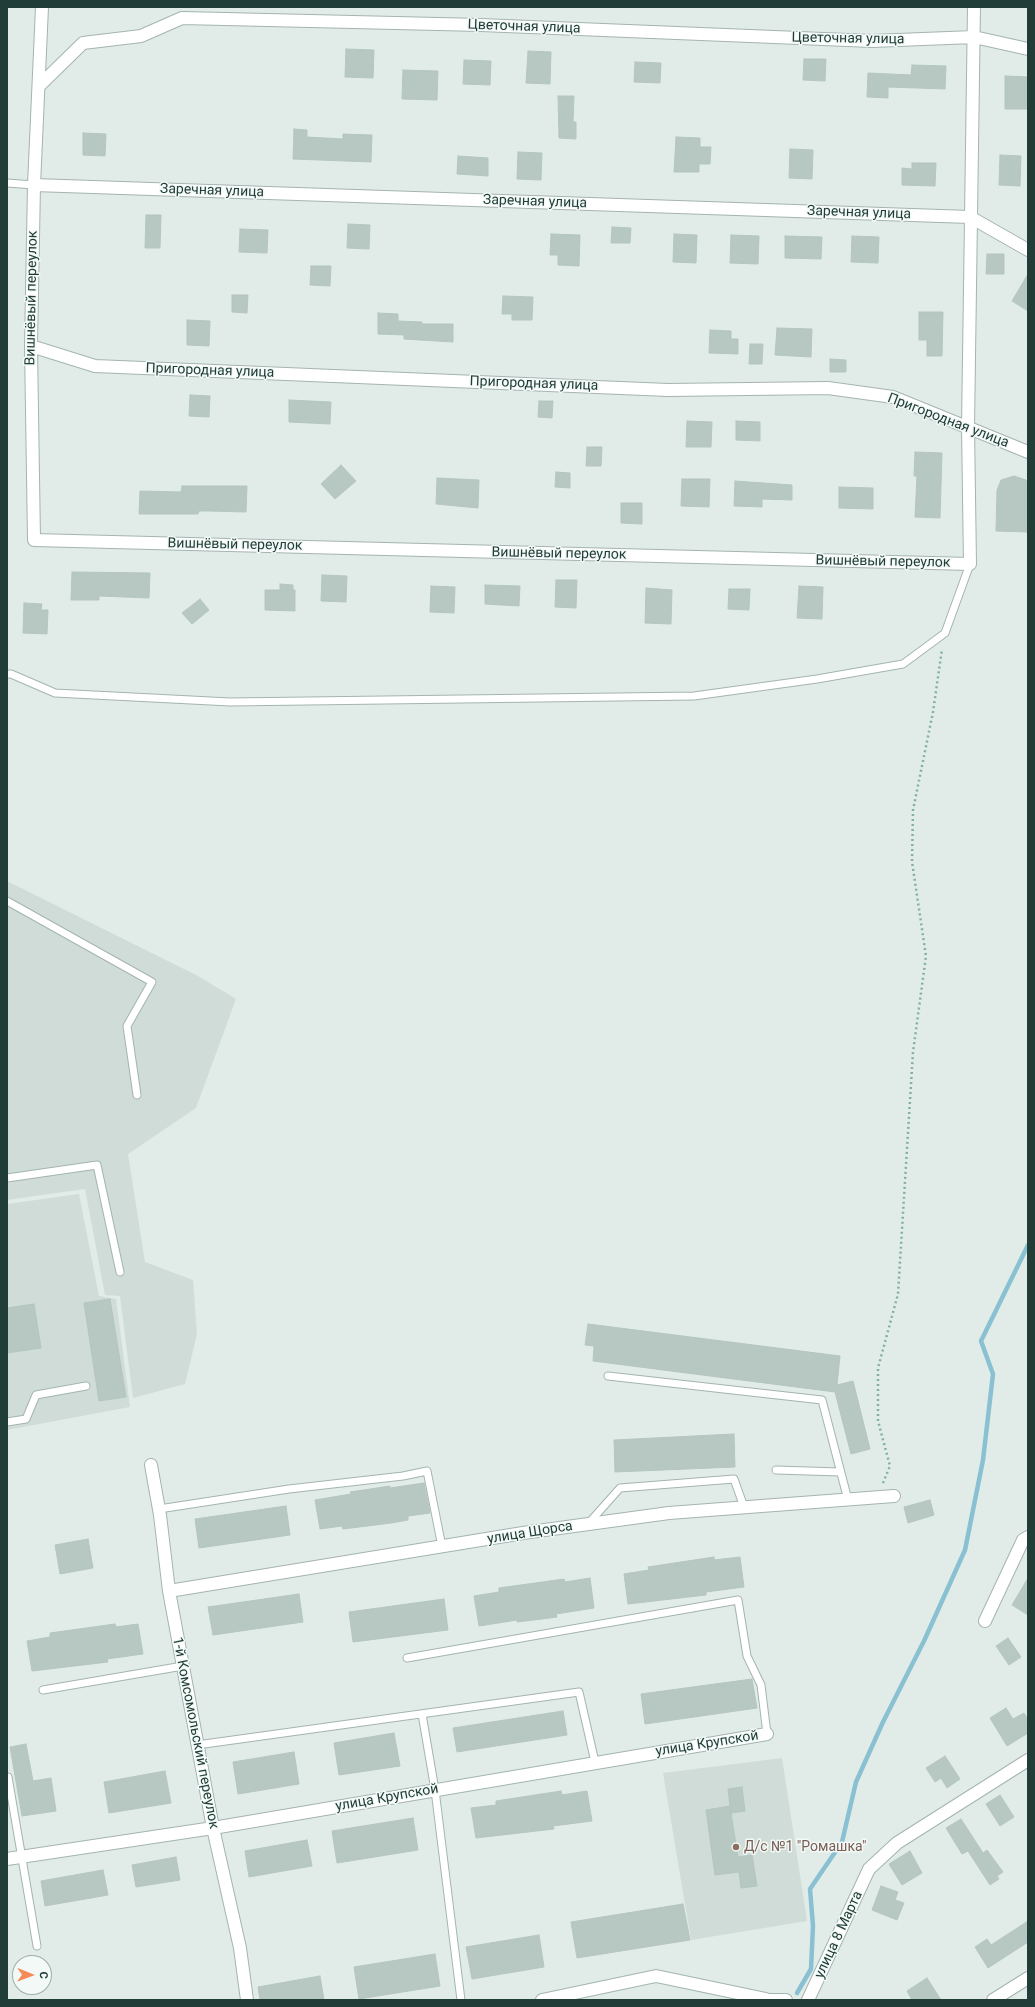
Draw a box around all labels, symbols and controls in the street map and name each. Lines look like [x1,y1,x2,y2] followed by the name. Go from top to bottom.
[467,17,581,37] street label: Цветочная улица
[791,30,905,48] street label: Цветочная улица
[160,181,264,201] street label: Заречная улица
[483,192,587,212] street label: Заречная улица
[807,203,911,223] street label: Заречная улица
[22,230,42,366] street label: Вишнёвый переулок
[145,360,275,382] street label: Пригородная улица
[469,373,599,395] street label: Пригородная улица
[885,390,1011,452] street label: Пригородная улица
[167,535,303,555] street label: Вишнёвый переулок
[491,544,627,564] street label: Вишнёвый переулок
[815,552,951,572] street label: Вишнёвый переулок
[486,1518,574,1548] street label: улица Щорса
[168,1636,222,1830] street label: 1-й Комсомольский переулок
[654,1728,760,1760] street label: улица Крупской
[334,1781,440,1815] street label: улица Крупской
[744,1839,867,1855] place label: Д/с №1 "Ромашка"
[731,1842,741,1852] marker: Д/с №1 "Ромашка"
[811,1889,867,1981] street label: улица 8 Марта
[12,1955,52,1995] north arrow
[37,1971,50,1979] text: С

